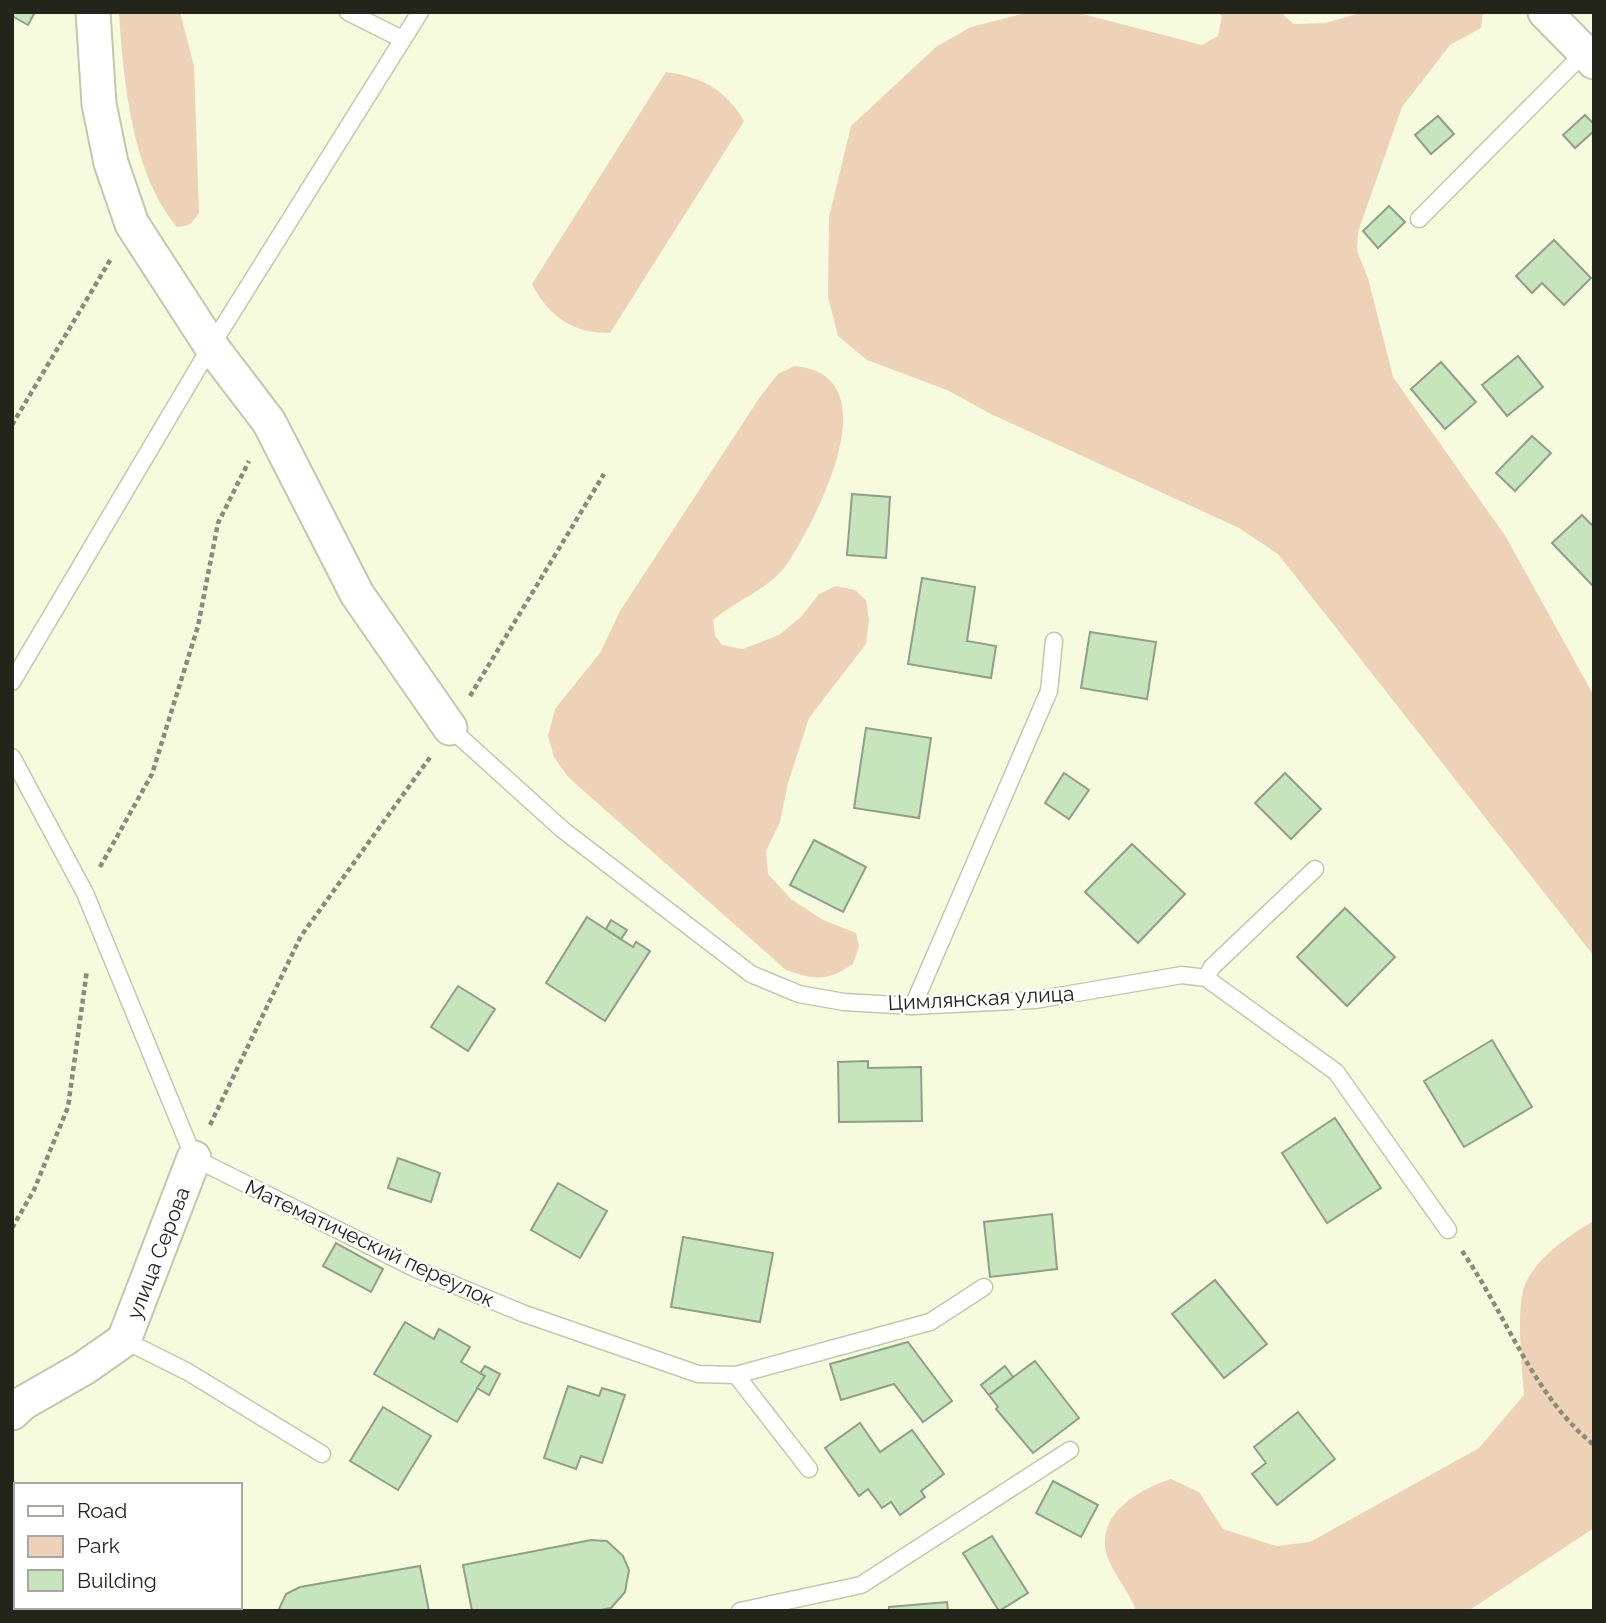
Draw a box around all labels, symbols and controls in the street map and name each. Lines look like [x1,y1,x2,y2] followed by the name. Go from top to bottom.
[887,981,1075,1015] street label: Цимлянская улица
[241,1174,499,1312] street label: Математический переулок
[121,1183,195,1323] street label: улица Серова
[14,1483,242,1609] legend
[77,1498,127,1523] text: Road
[77,1533,120,1558] text: Park
[77,1568,157,1593] text: Building

